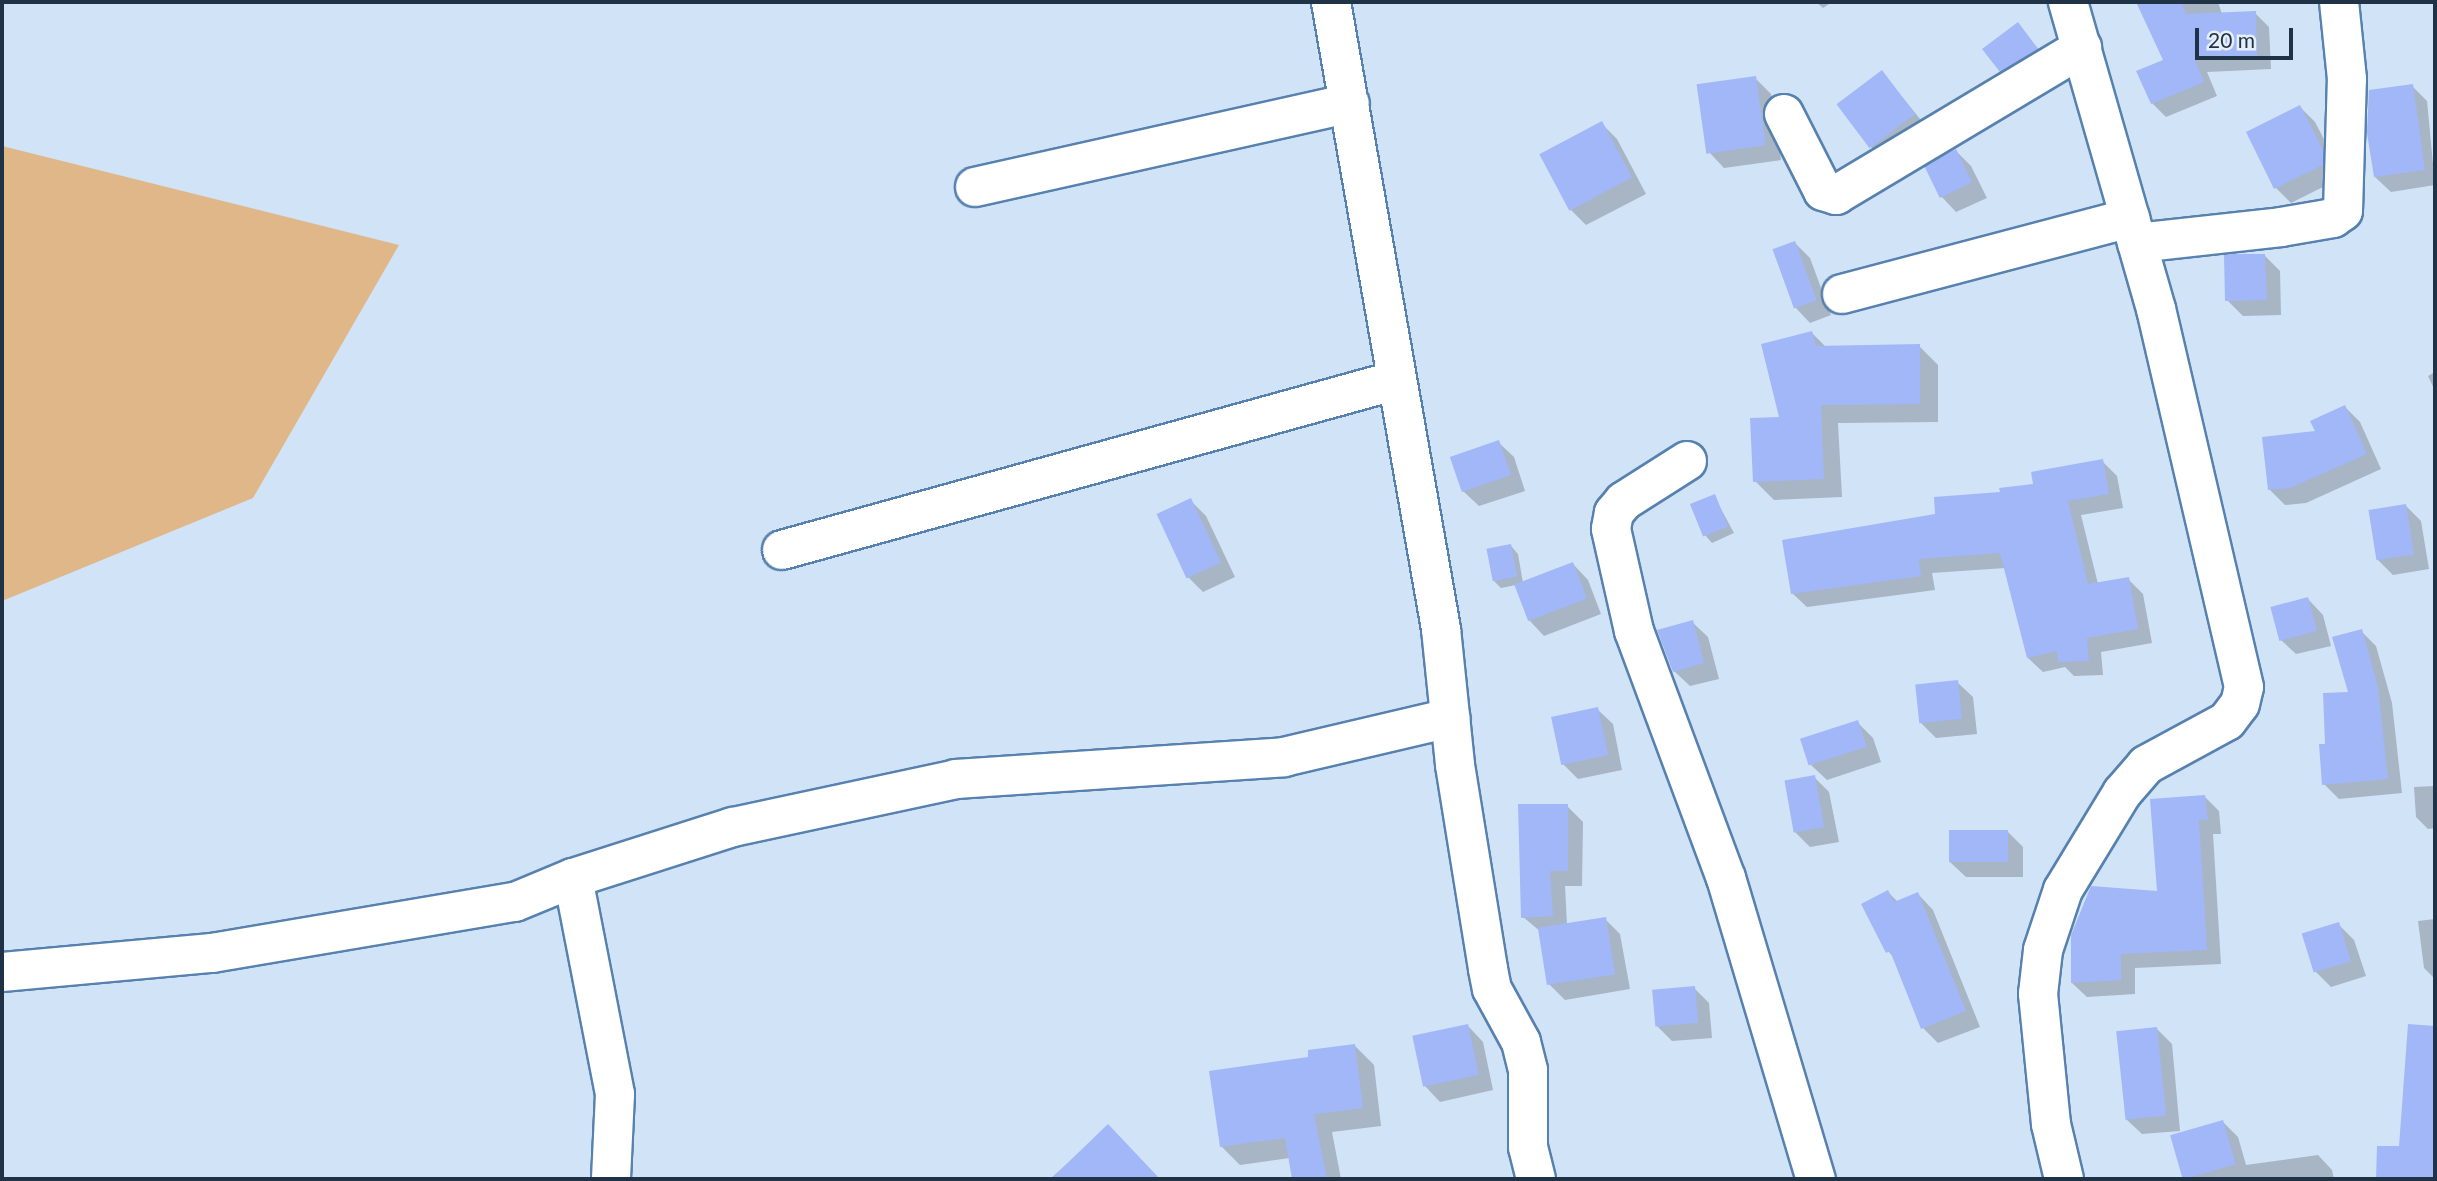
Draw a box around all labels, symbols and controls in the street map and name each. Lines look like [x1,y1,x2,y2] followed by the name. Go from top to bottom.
[2199,14,2297,58] scale bar
[2208,27,2255,52] text: 20 m

